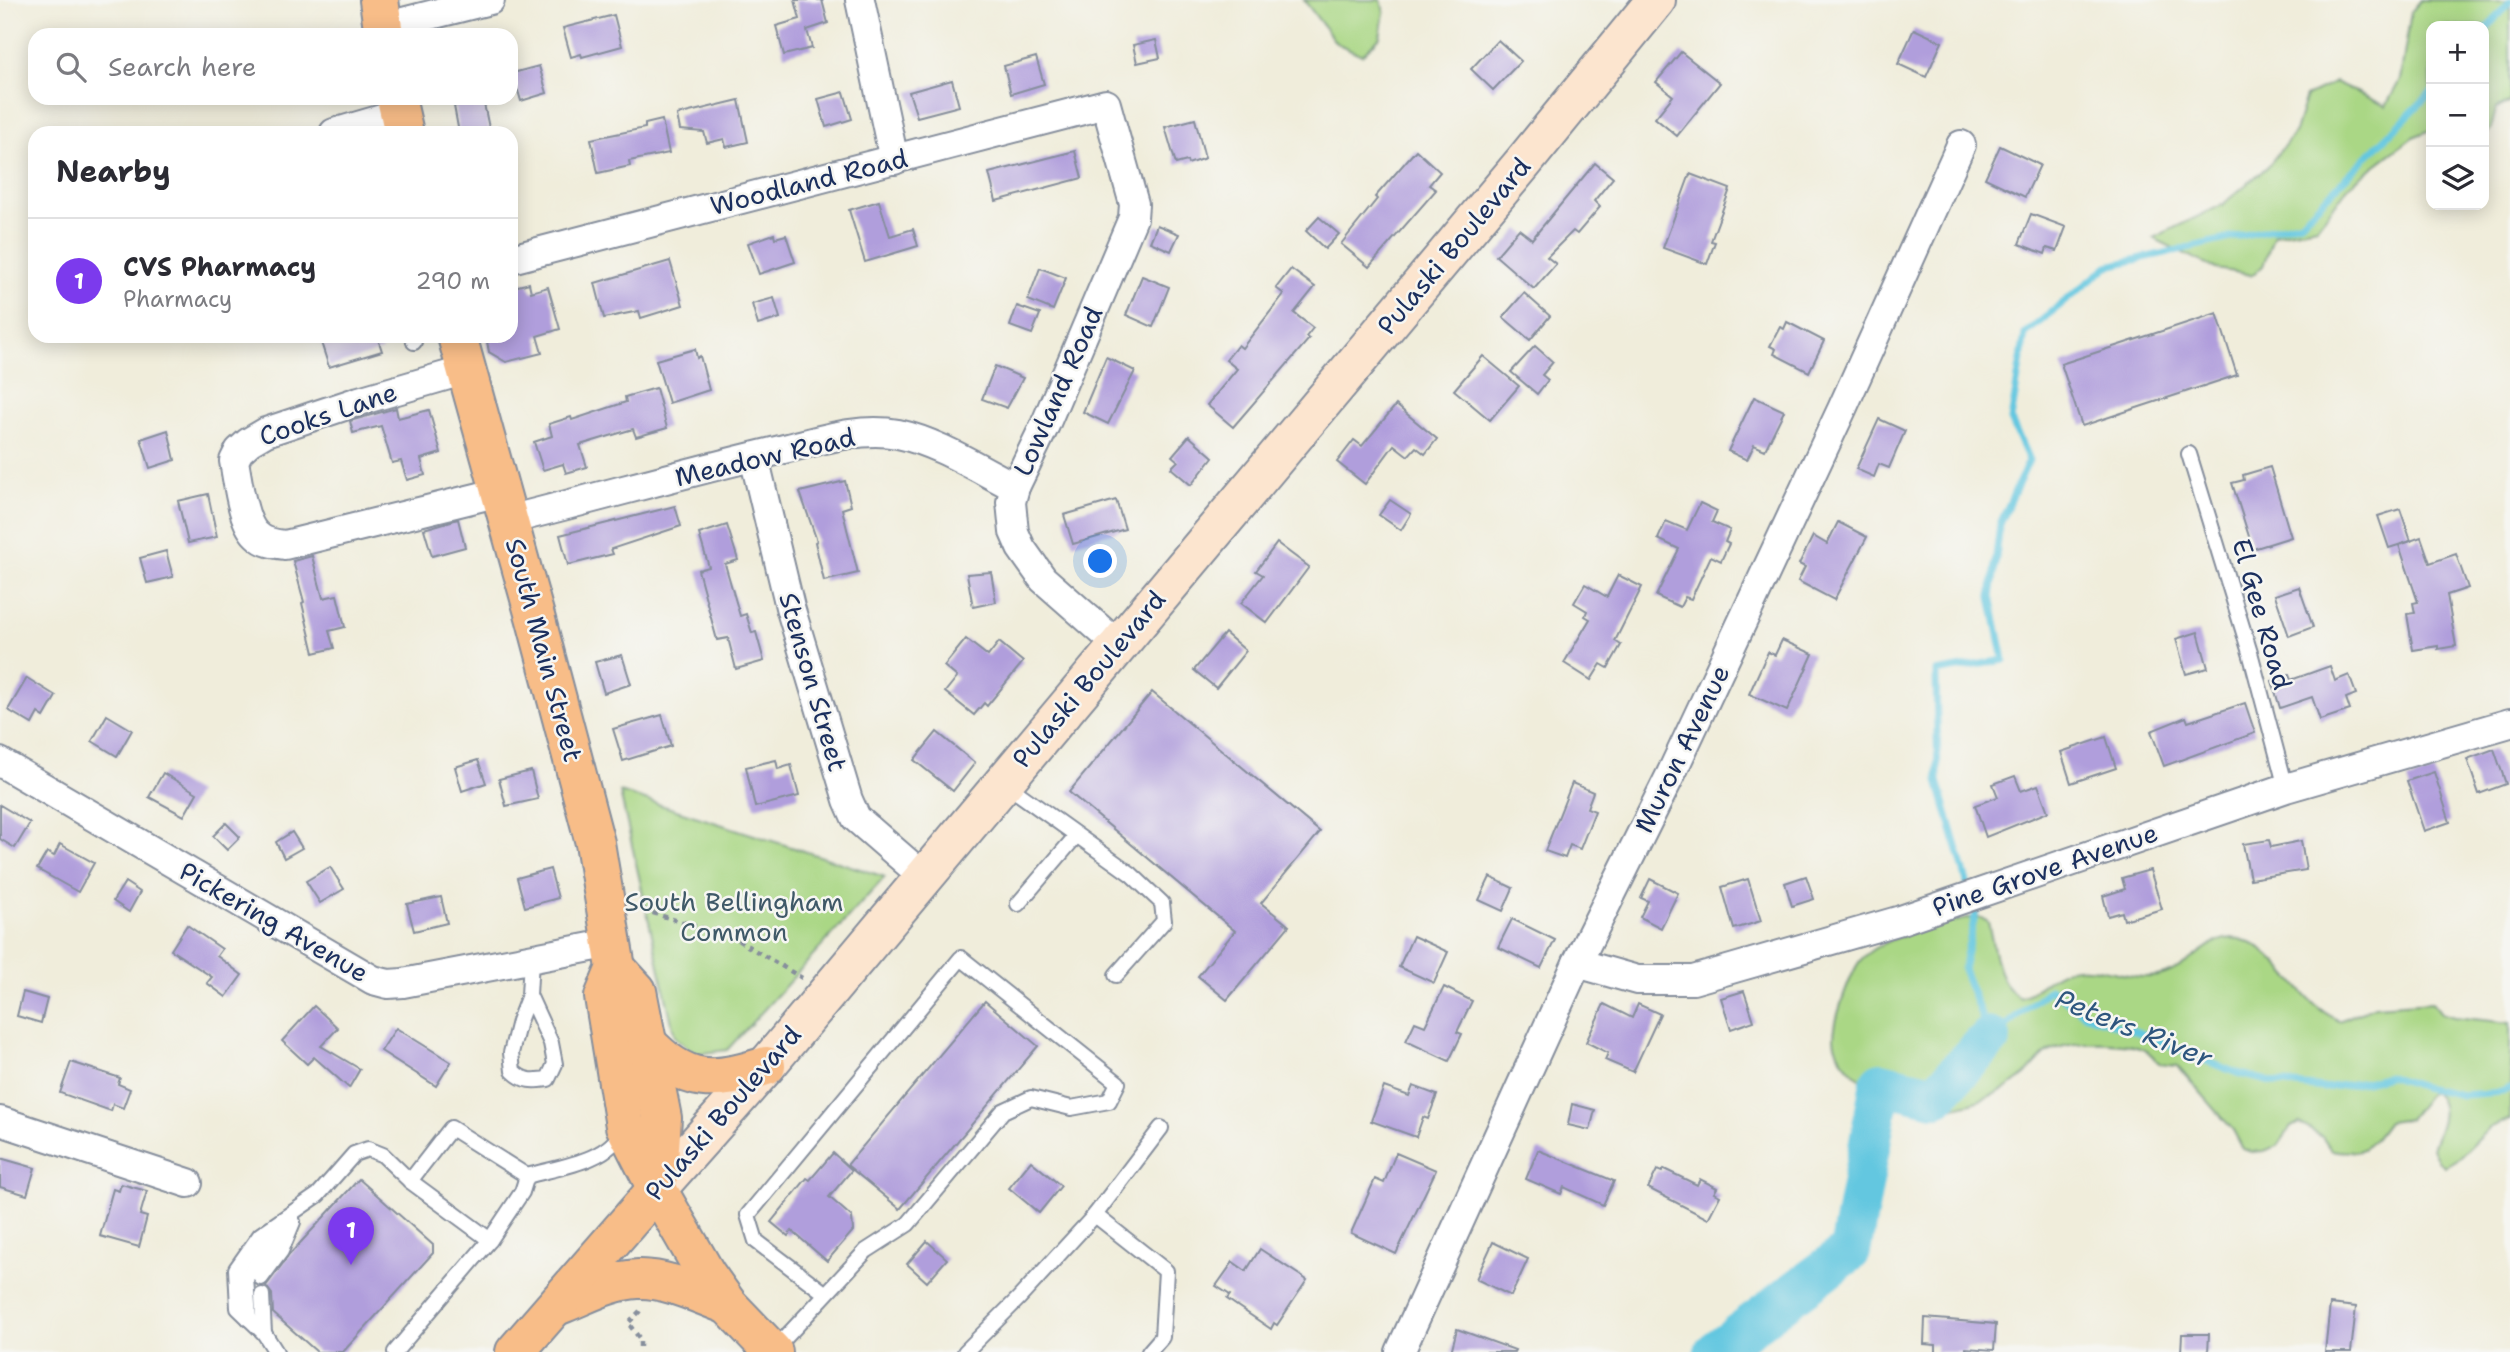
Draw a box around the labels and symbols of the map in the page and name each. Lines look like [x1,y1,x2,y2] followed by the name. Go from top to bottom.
[707,140,911,223] street label: Woodland Road
[1369,149,1538,342] street label: Pulaski Boulevard
[1004,300,1111,481] street label: Lowland Road
[254,374,401,453] street label: Cooks Lane
[672,419,858,494] street label: Meadow Road
[498,534,591,765] street label: South Main Street
[2224,534,2301,693] street label: El Gee Road
[1083,544,1117,578] your location
[1004,582,1173,775] street label: Pulaski Boulevard
[771,588,856,775] street label: Stenson Street
[1626,659,1737,839] street label: Muron Avenue
[1927,815,2162,925] street label: Pine Grove Avenue
[173,853,375,990] street label: Pickering Avenue
[625,884,843,949] park label: South Bellingham Common
[2050,979,2219,1077] water label: Peters River
[637,1018,809,1208] street label: Pulaski Boulevard
[328,1207,374,1265] pin: 1

